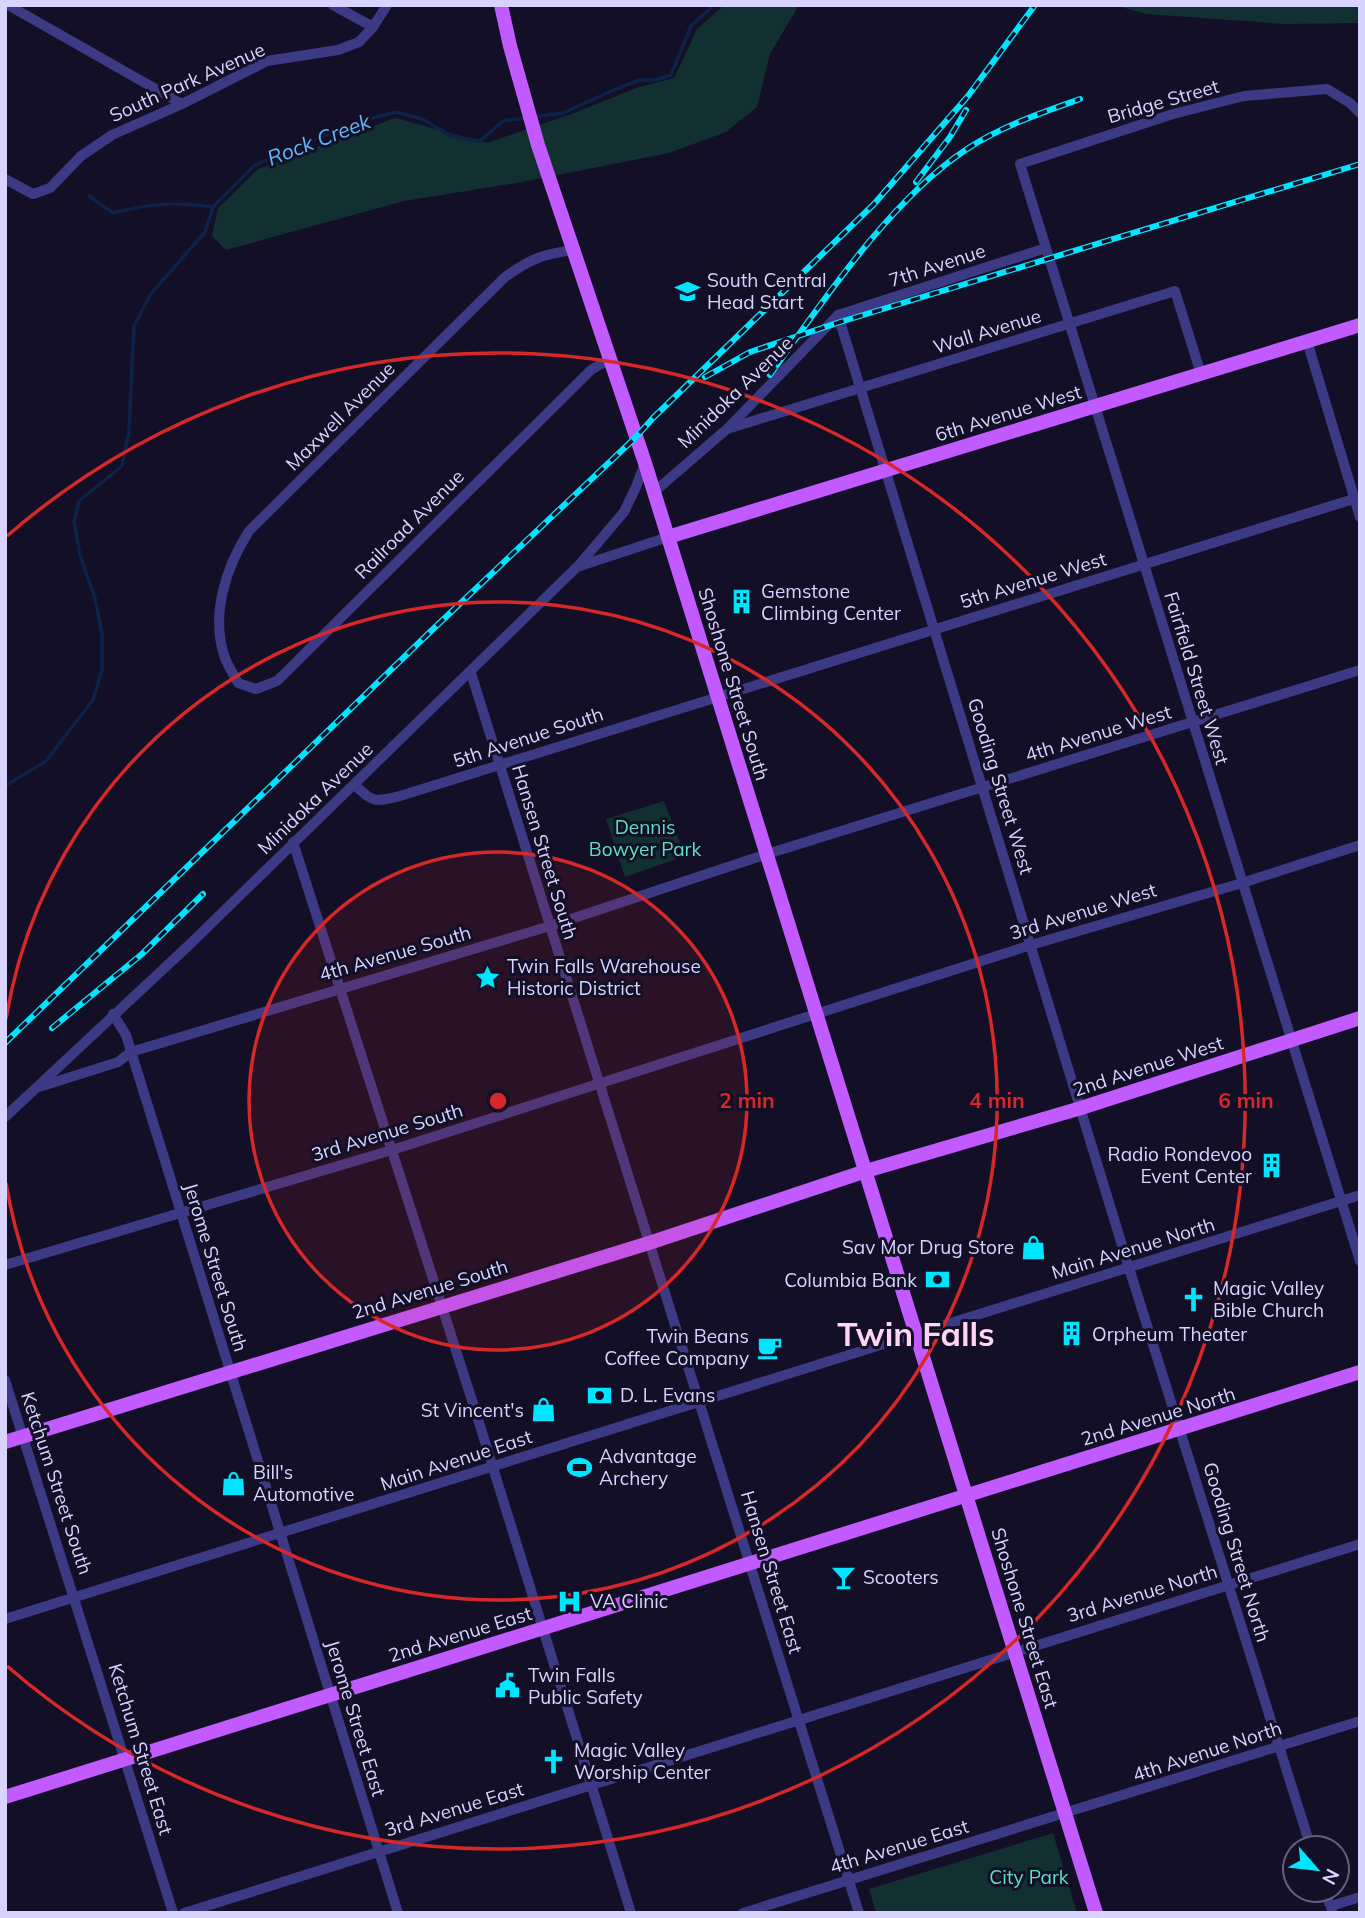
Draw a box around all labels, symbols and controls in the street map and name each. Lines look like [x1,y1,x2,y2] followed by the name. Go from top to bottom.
[106,37,268,127] street label: South Park Avenue
[1104,74,1222,128] street label: Bridge Street
[263,107,375,171] water label: Rock Creek
[886,238,988,292] street label: 7th Avenue
[707,268,827,314] place label: South Central Head Start
[673,277,701,305] school or university icon: South Central Head Start
[930,303,1044,359] street label: Wall Avenue
[672,331,798,453] street label: Minidoka Avenue
[280,356,400,476] street label: Maxwell Avenue
[932,379,1084,447] street label: 6th Avenue West
[349,464,469,584] street label: Railroad Avenue
[957,546,1109,614] street label: 5th Avenue West
[761,579,901,625] place label: Gemstone Climbing Center
[693,585,775,783] street label: Shoshone Street South
[727,588,755,616] building icon: Gemstone Climbing Center
[1159,589,1235,768] street label: Fairfield Street West
[963,695,1039,877] street label: Gooding Street West
[1022,699,1174,767] street label: 4th Avenue West
[450,701,606,773] street label: 5th Avenue South
[252,737,378,859] street label: Minidoka Avenue
[507,762,583,942] street label: Hansen Street South
[589,815,701,861] park label: Dennis Bowyer Park
[1007,877,1160,945] street label: 3rd Avenue West
[316,920,474,986] street label: 4th Avenue South
[507,954,701,1000] place label: Twin Falls Warehouse Historic District
[473,963,501,991] place icon: Twin Falls Warehouse Historic District
[1070,1030,1226,1102] street label: 2nd Avenue West
[719,1087,775,1113] text: 2 min
[969,1087,1025,1113] text: 4 min
[1218,1087,1274,1113] text: 6 min
[486,1089,510,1113] centre of rings
[308,1098,466,1166] street label: 3rd Avenue South
[1108,1142,1252,1188] place label: Radio Rondevoo Event Center
[1258,1151,1286,1179] building icon: Radio Rondevoo Event Center
[179,1180,253,1354] street label: Jerome Street South
[1048,1212,1218,1284] street label: Main Avenue North
[1020,1233,1048,1261] shop icon: Sav Mor Drug Store
[842,1235,1014,1259] place label: Sav Mor Drug Store
[349,1254,511,1324] street label: 2nd Avenue South
[923,1266,951,1294] bank icon: Columbia Bank
[784,1268,917,1292] place label: Columbia Bank
[1213,1276,1324,1322] place label: Magic Valley Bible Church
[1179,1285,1207,1313] church icon: Magic Valley Bible Church
[837,1313,995,1354] district label: Twin Falls
[1058,1320,1086,1348] building icon: Orpheum Theater
[1092,1322,1247,1346] place label: Orpheum Theater
[604,1324,749,1370] place label: Twin Beans Coffee Company
[755,1333,783,1361] cafe icon: Twin Beans Coffee Company
[586,1381,614,1409] bank icon: D. L. Evans
[1078,1381,1238,1451] street label: 2nd Avenue North
[620,1383,716,1407] place label: D. L. Evans
[16,1389,98,1577] street label: Ketchum Street South
[530,1396,558,1424] shop icon: St Vincent's
[421,1398,524,1422] place label: St Vincent's
[377,1424,535,1496] street label: Main Avenue East
[599,1444,697,1490] place label: Advantage Archery
[565,1453,593,1481] sports icon: Advantage Archery
[1198,1459,1276,1645] street label: Gooding Street North
[253,1460,354,1506] place label: Bill's Automotive
[219,1469,247,1497] shop icon: Bill's Automotive
[736,1488,808,1657] street label: Hansen Street East
[986,1525,1064,1712] street label: Shoshone Street East
[1064,1559,1220,1627] street label: 3rd Avenue North
[829,1563,857,1591] bar icon: Scooters
[863,1565,939,1589] place label: Scooters
[556,1587,584,1615] hospital icon: VA Clinic
[590,1589,668,1613] place label: VA Clinic
[386,1601,535,1667] street label: 2nd Avenue East
[321,1637,391,1799] street label: Jerome Street East
[104,1660,179,1838] street label: Ketchum Street East
[528,1663,643,1709] place label: Twin Falls Public Safety
[494,1672,522,1700] public building icon: Twin Falls Public Safety
[1129,1716,1285,1786] street label: 4th Avenue North
[574,1738,711,1784] place label: Magic Valley Worship Center
[540,1747,568,1775] church icon: Magic Valley Worship Center
[382,1776,527,1842] street label: 3rd Avenue East
[827,1813,972,1878] street label: 4th Avenue East
[1281,1834,1351,1904] north arrow
[989,1865,1069,1889] park label: City Park
[1317,1865,1345,1889] text: N

